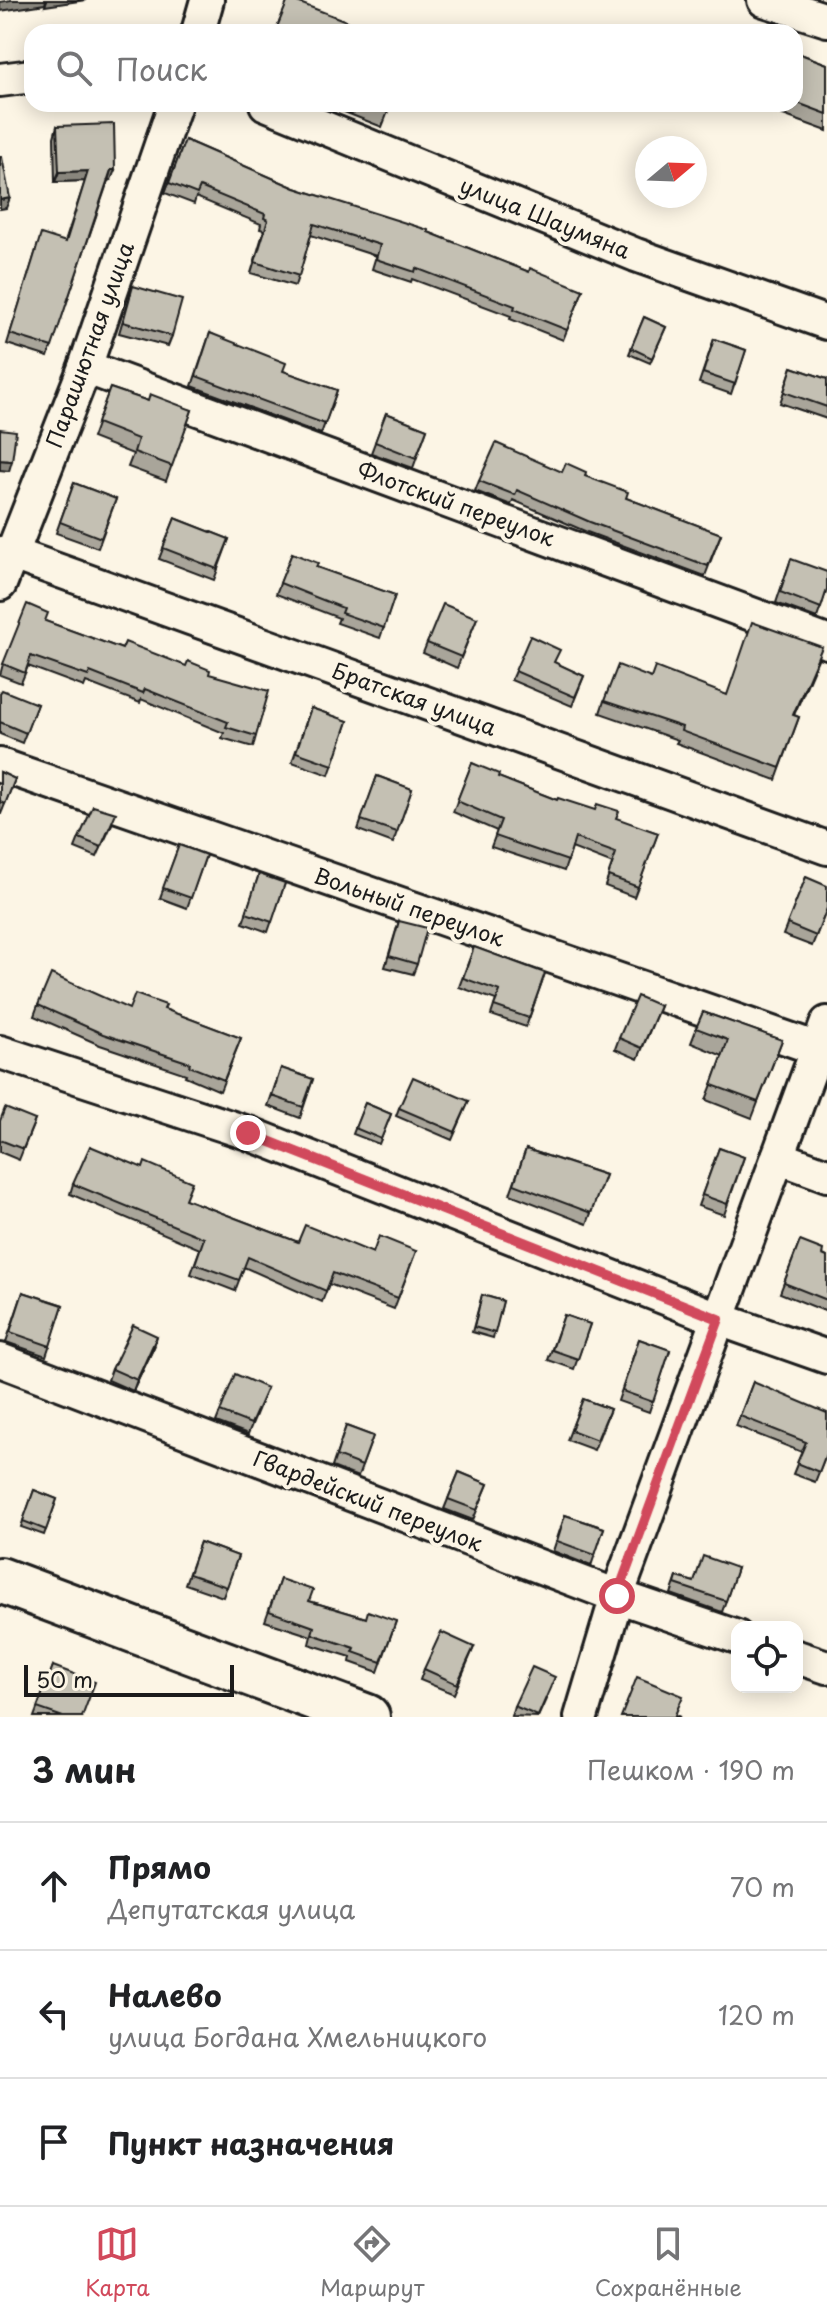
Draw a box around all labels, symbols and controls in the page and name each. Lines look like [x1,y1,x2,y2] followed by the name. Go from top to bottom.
[24,24,803,112] search box
[52,46,96,90] icon: search
[116,46,207,91] text: Поиск
[635,136,707,208] north arrow
[455,167,636,266] street label: улица Шаумяна
[36,237,141,452] street label: Парашютная улица
[353,452,560,554] street label: Флотский переулок
[328,652,502,743] street label: Братская улица
[310,858,510,954] street label: Вольный переулок
[230,1115,266,1151] route end
[249,1441,489,1559] street label: Гвардейский переулок
[599,1578,635,1614] route start
[731,1621,803,1693] map controls
[731,1621,803,1693] button: locate
[24,1661,234,1697] scale bar
[36,1662,93,1695] text: 50 m
[32,1743,136,1795] text: 3 мин
[587,1750,795,1789] text: Пешком · 190 m
[108,1844,211,1889] text: Прямо
[32,1864,76,1908] icon: ahead
[730,1867,795,1906] text: 70 m
[108,1889,355,1928] text: Депутатская улица
[108,1972,222,2017] text: Налево
[32,1992,76,2036] icon: left
[718,1995,795,2034] text: 120 m
[108,2017,487,2056] text: улица Богдана Хмельницкого
[32,2120,76,2164] icon: arrive
[108,2120,394,2165] text: Пункт назначения
[85,2222,150,2303] tab: Карта
[320,2222,424,2303] tab: Маршрут
[595,2222,742,2303] tab: Сохранённые

